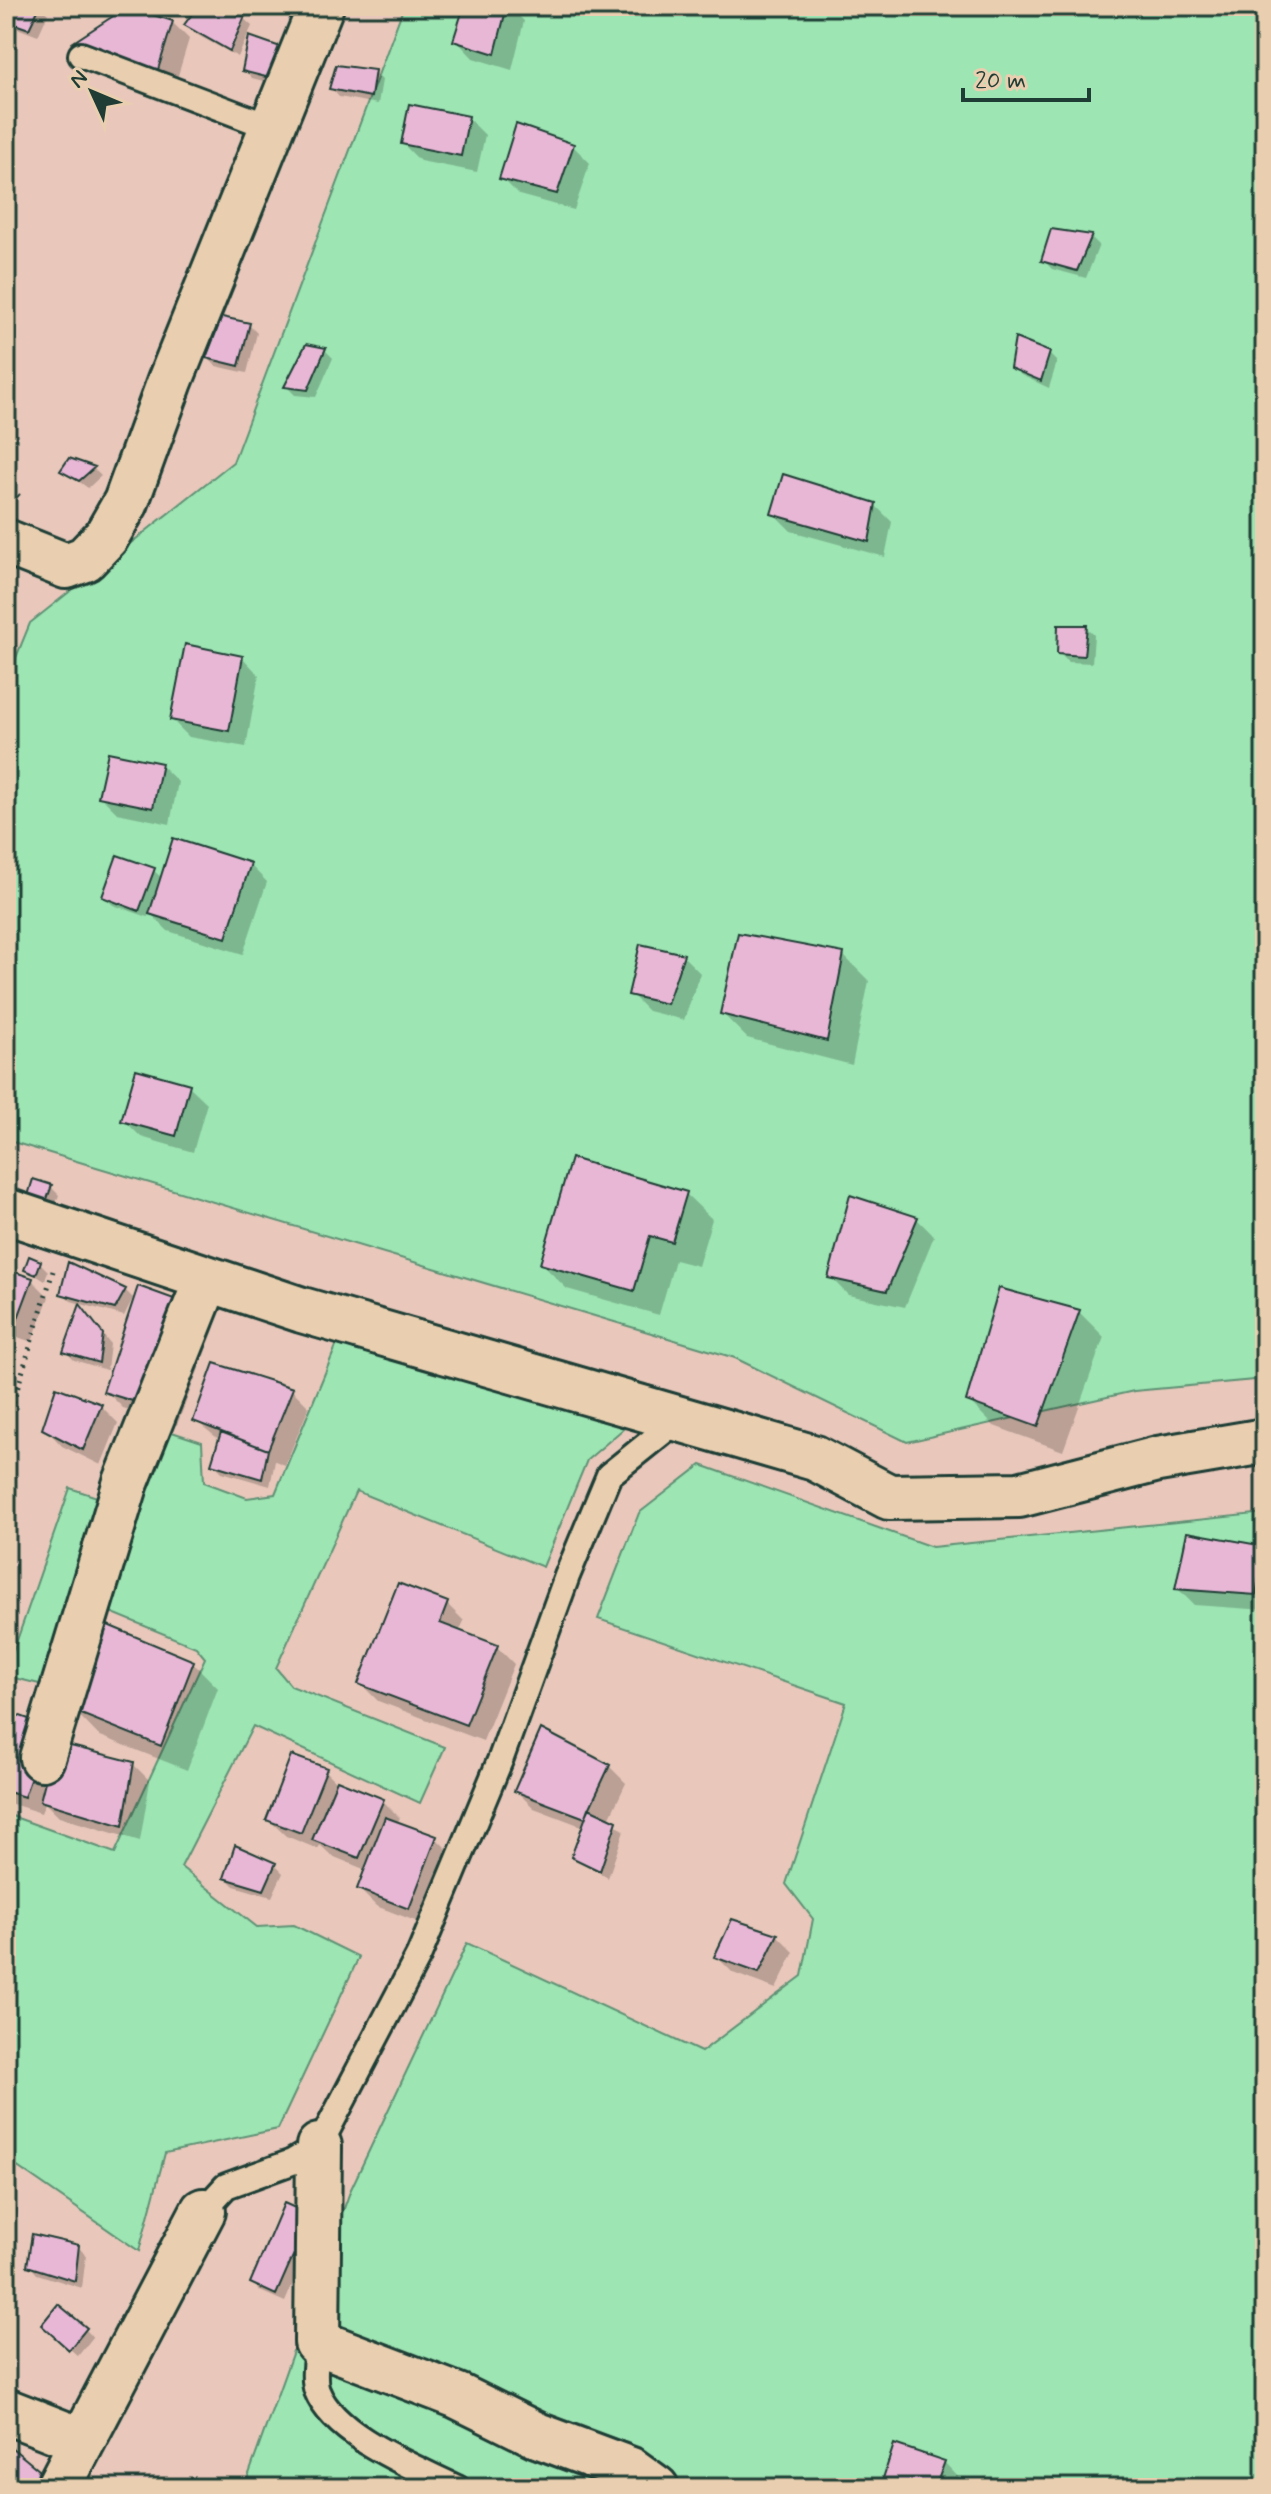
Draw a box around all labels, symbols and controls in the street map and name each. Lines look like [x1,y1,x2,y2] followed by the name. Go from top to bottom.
[52,52,132,132] north arrow
[963,52,1089,102] scale bar
[64,64,94,94] text: N
[975,66,1026,97] text: 20 m

